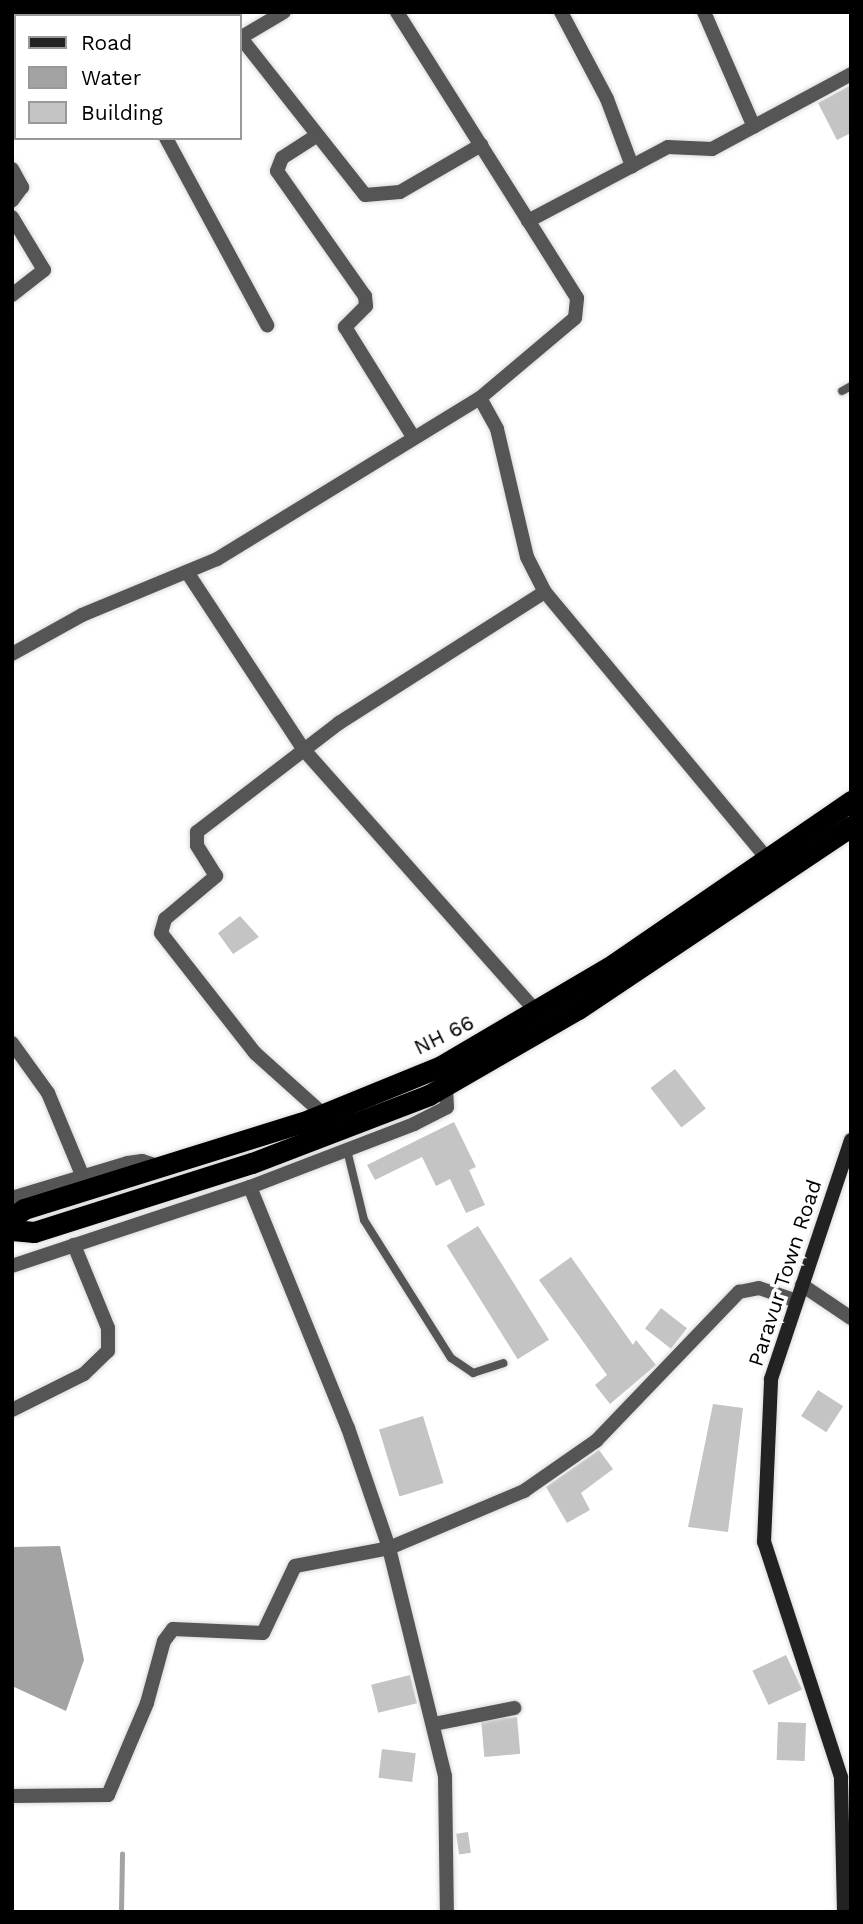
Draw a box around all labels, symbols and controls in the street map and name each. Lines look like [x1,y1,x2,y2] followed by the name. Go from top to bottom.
[14,14,242,140] legend
[81,30,132,55] text: Road
[81,65,141,90] text: Water
[81,100,163,125] text: Building
[410,1010,478,1060] street label: NH 66
[743,1176,827,1370] street label: Paravur Town Road

